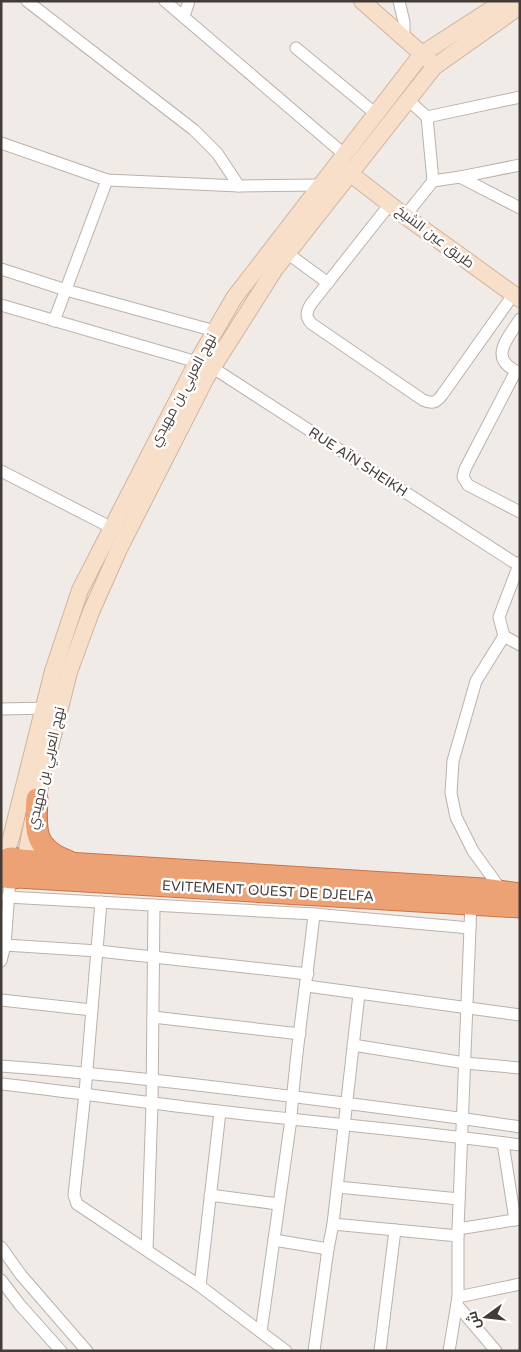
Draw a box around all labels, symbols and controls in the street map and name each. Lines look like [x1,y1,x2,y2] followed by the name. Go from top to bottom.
[392,202,478,272] street label: طريق عين الشيخ
[146,331,223,451] street label: نهج العربي بن مهيدي
[305,424,411,500] street label: RUE AÏN SHEIKH
[24,705,71,832] street label: نهج العربي بن مهيدي
[162,877,374,905] street label: EVITEMENT OUEST DE DJELFA
[461,1292,511,1342] north arrow
[463,1309,484,1331] text: ش

